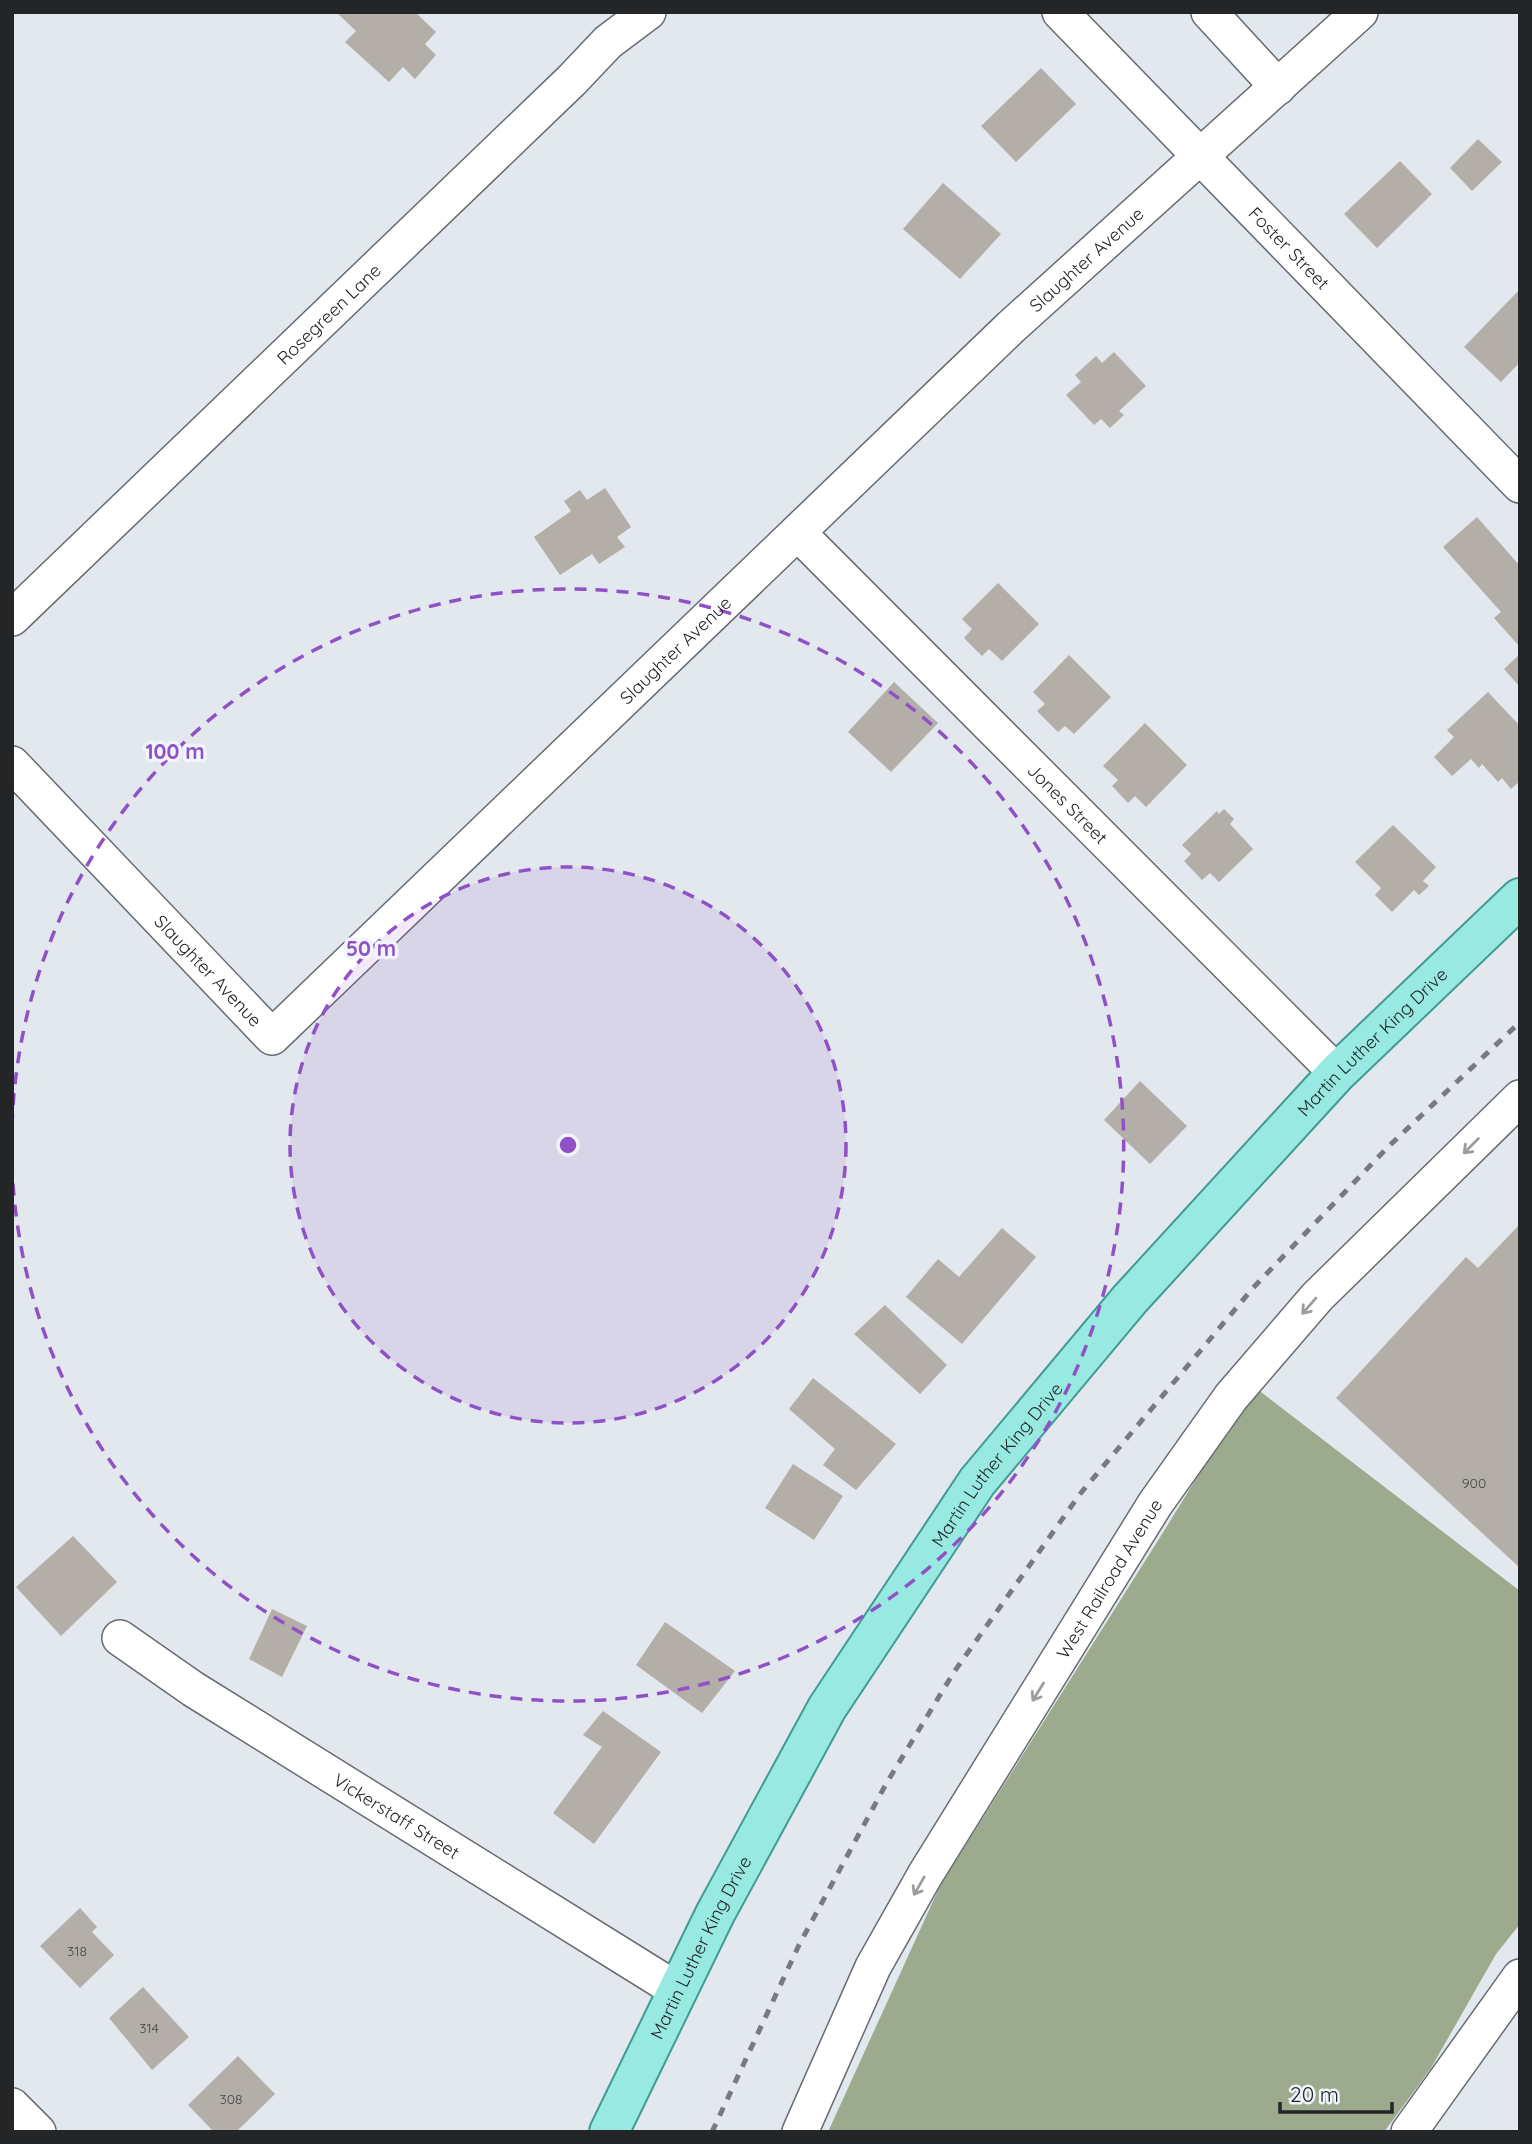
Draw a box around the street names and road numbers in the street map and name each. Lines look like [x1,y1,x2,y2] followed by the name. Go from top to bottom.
[1024,202,1148,317] street label: Slaughter Avenue
[1244,202,1335,294] street label: Foster Street
[272,258,386,369] street label: Rosegreen Lane
[614,591,736,709] street label: Slaughter Avenue
[1023,758,1113,848] street label: Jones Street
[150,910,267,1031] street label: Slaughter Avenue
[1292,962,1452,1121] street label: Martin Luther King Drive
[926,1377,1067,1551] street label: Martin Luther King Drive
[1051,1494,1167,1663] street label: West Railroad Avenue
[329,1768,464,1864] street label: Vickerstaff Street
[645,1852,756,2043] street label: Martin Luther King Drive

